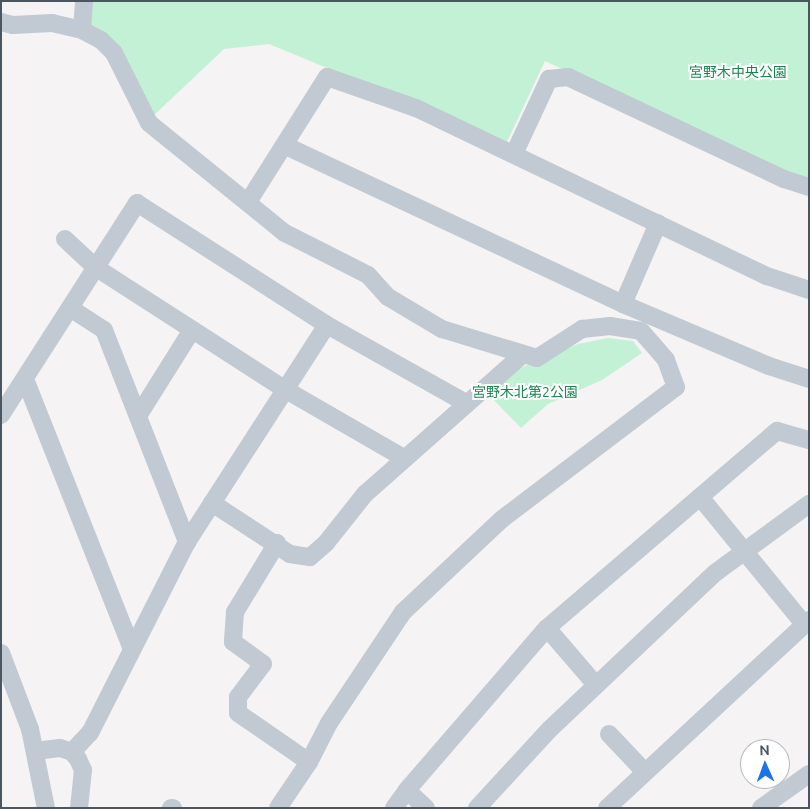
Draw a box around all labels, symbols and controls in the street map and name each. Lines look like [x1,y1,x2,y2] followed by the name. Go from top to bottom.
[689,64,787,80] park label: 宮野木中央公園
[472,384,578,400] park label: 宮野木北第2公園
[740,739,790,789] north arrow
[759,742,770,758] text: N

